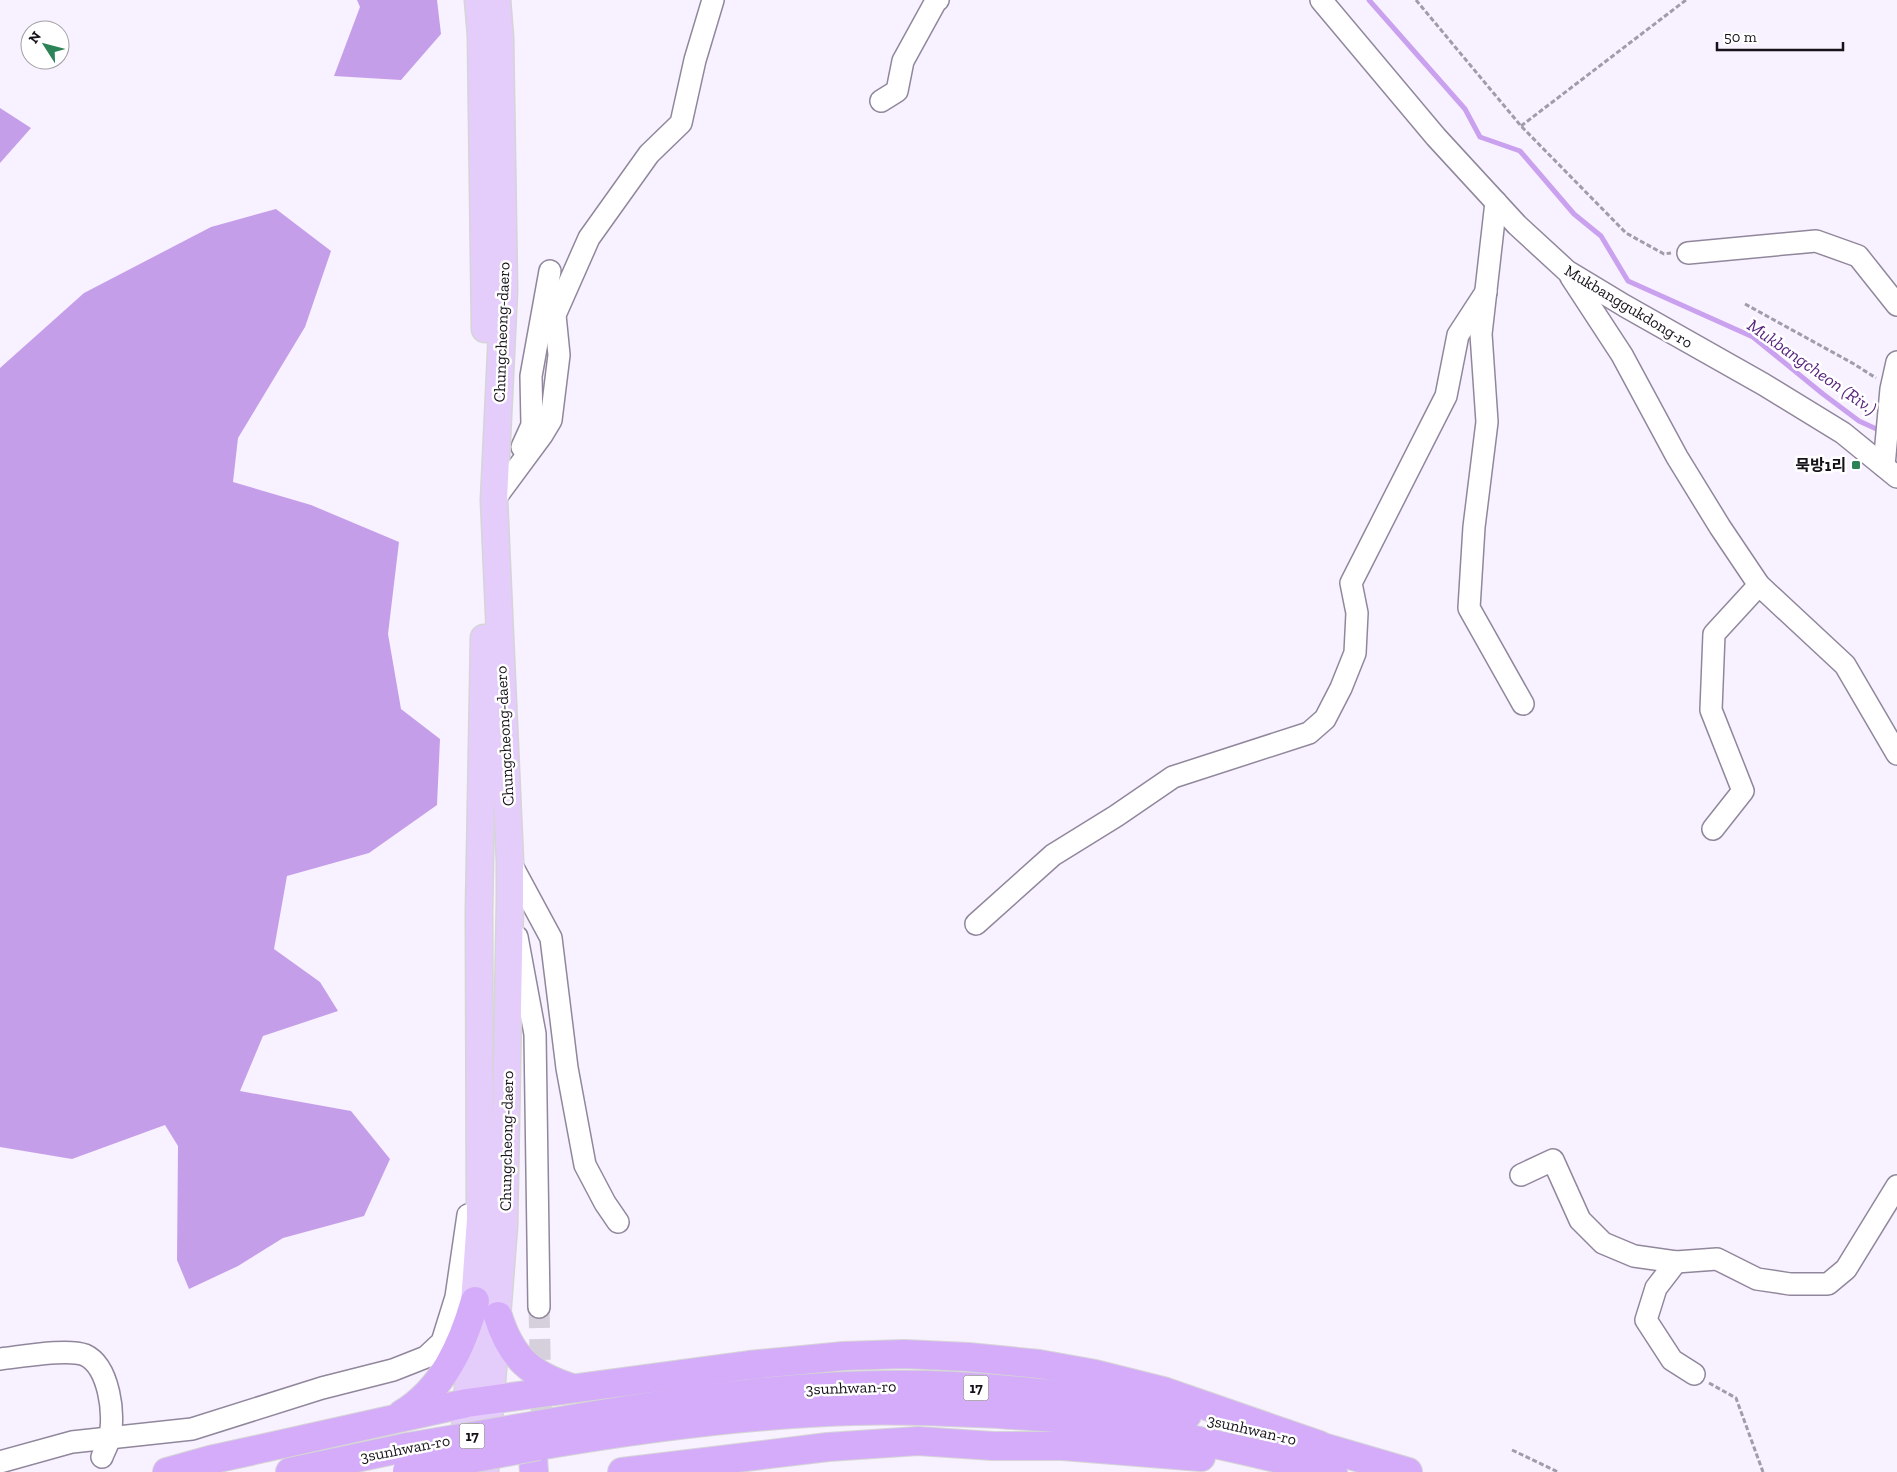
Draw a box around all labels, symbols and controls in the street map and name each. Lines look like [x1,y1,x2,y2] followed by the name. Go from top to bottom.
[20,20,70,70] north arrow
[1717,20,1843,52] scale bar
[25,28,45,47] text: N
[1724,28,1757,46] text: 50 m
[490,261,513,403] street label: Chungcheong-daero
[1561,261,1696,352] street label: Mukbanggukdong-ro
[1743,314,1881,420] water label: Mukbangcheon (Riv.)
[1795,456,1846,475] place label: 묵방1리
[1850,459,1862,471] marker: 묵방1리
[491,665,518,807] street label: Chungcheong-daero
[496,1071,517,1211] street label: Chungcheong-daero
[805,1376,897,1399] street label: 3sunhwan-ro
[964,1376,988,1400] road number: 17
[1206,1410,1298,1449] street label: 3sunhwan-ro
[460,1424,484,1448] road number: 17
[359,1431,451,1466] street label: 3sunhwan-ro

